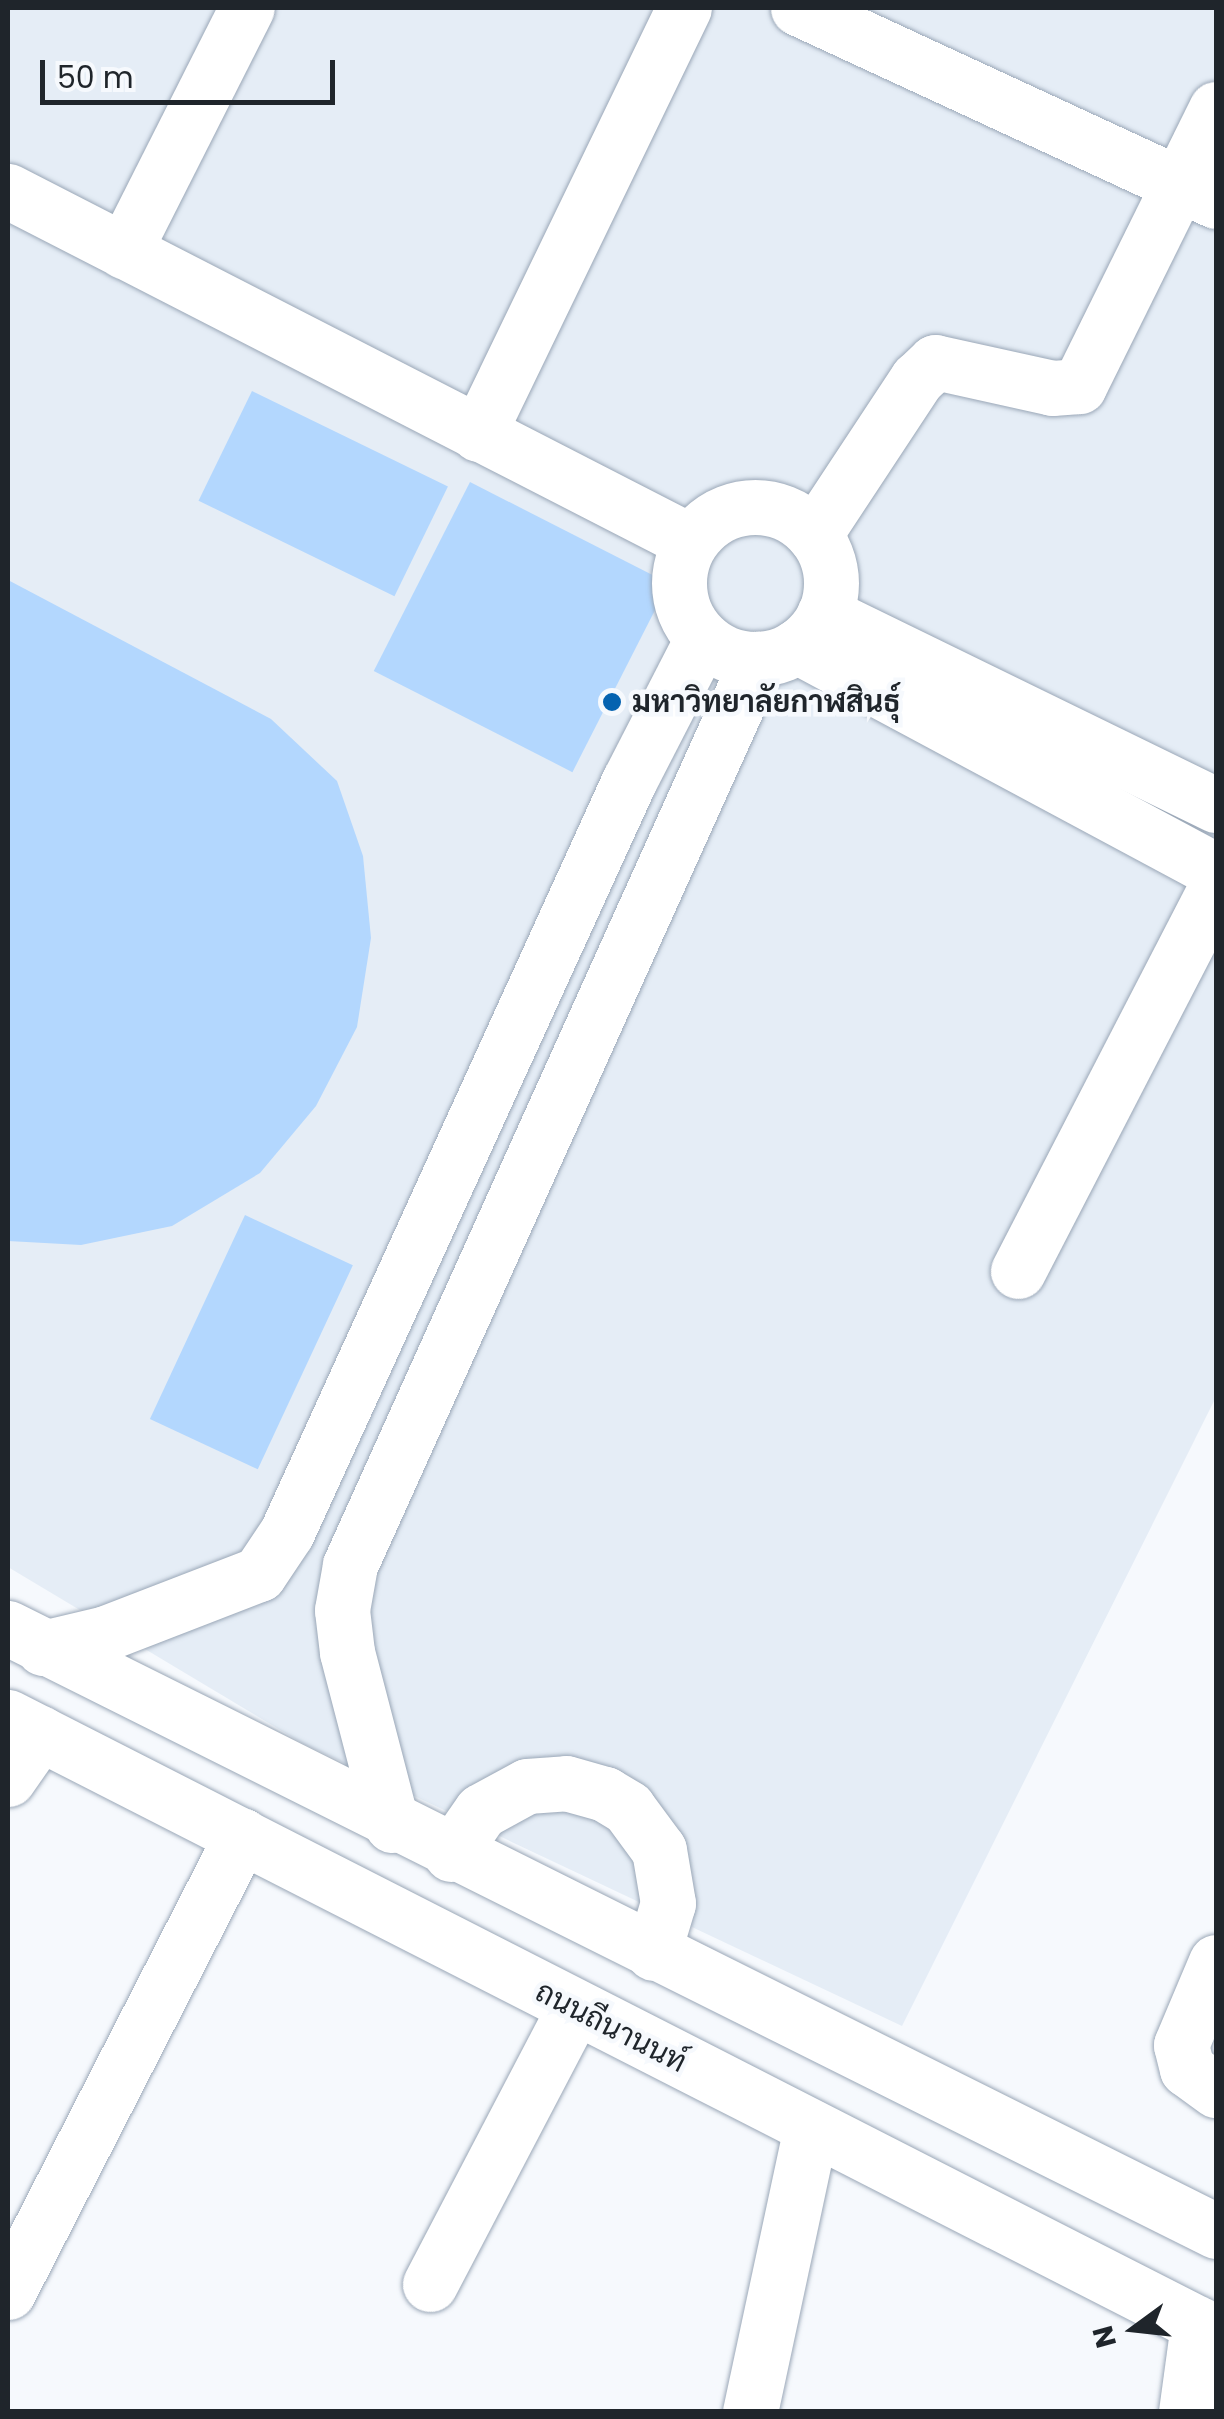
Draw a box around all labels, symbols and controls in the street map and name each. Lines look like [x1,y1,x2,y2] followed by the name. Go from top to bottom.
[45,40,340,102] scale bar
[57,56,134,99] text: 50 m
[632,684,901,720] place label: มหาวิทยาลัยกาฬสินธุ์
[601,691,623,713] marker: มหาวิทยาลัยกาฬสินธุ์
[529,1974,693,2080] street label: ถนนถีนานนท์
[1084,2279,1184,2379] north arrow
[1083,2322,1126,2352] text: N

